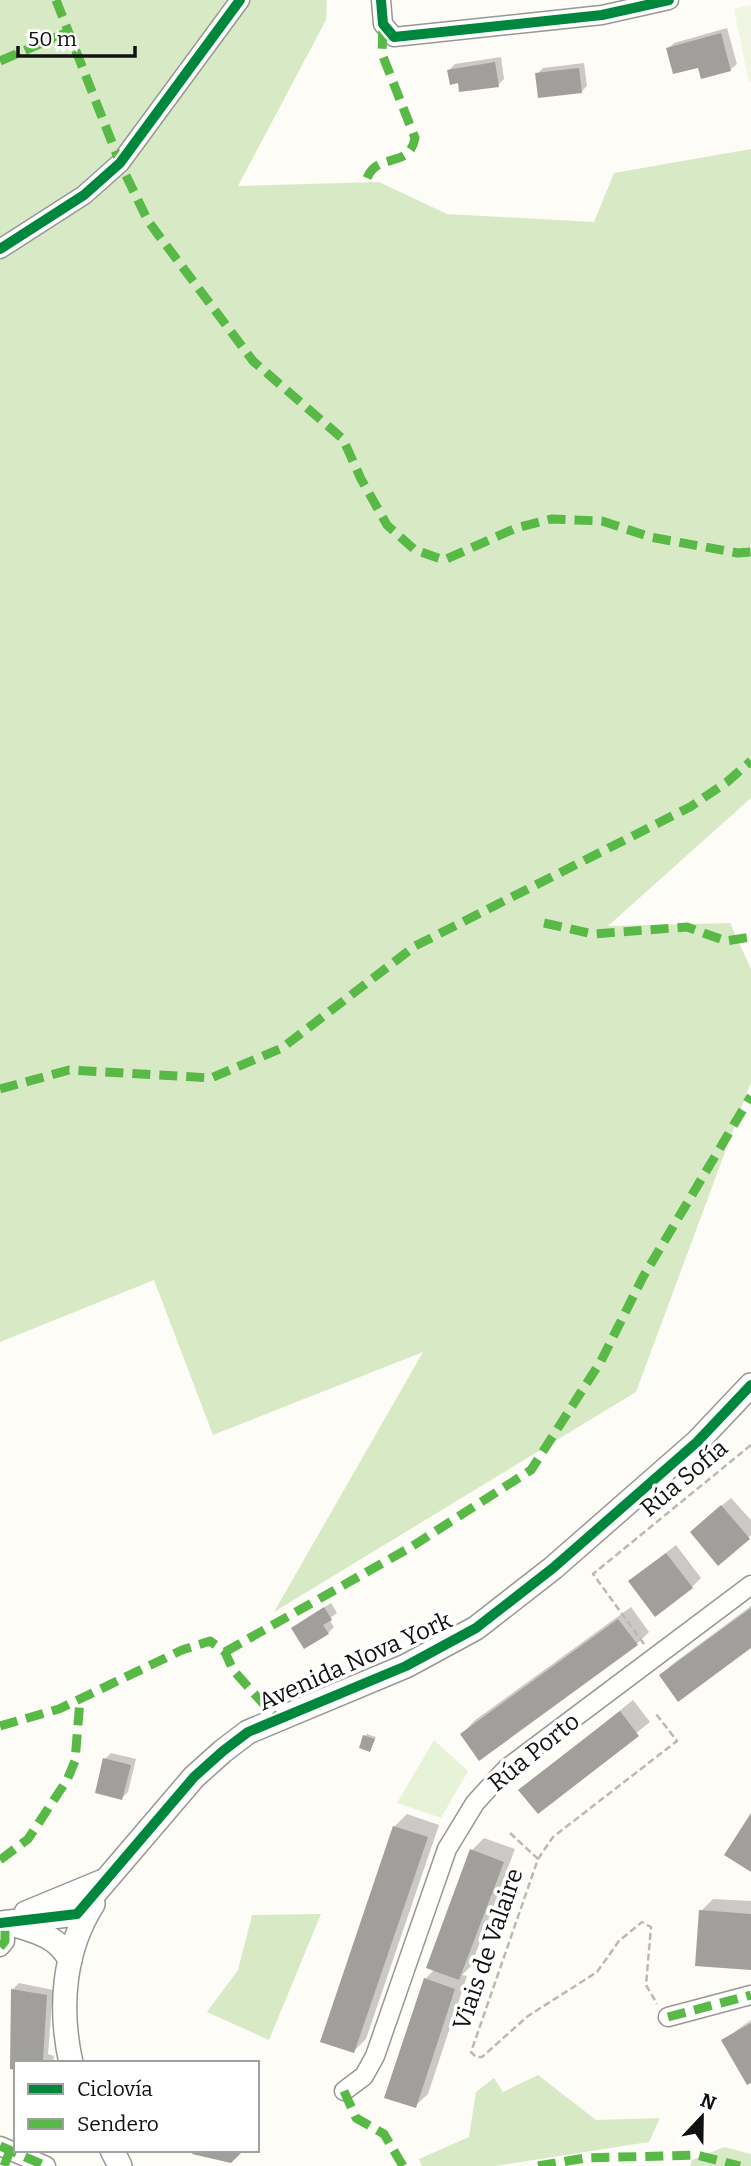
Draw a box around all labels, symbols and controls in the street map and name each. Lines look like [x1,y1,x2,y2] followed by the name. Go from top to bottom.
[18,14,135,58] scale bar
[28,26,77,52] text: 50 m
[635,1434,733,1522] street label: Rúa Sofía
[254,1606,456,1716] street label: Avenida Nova York
[483,1707,585,1797] street label: Rúa Porto
[447,1865,529,2033] street label: Viais de Valaire
[14,2061,259,2152] legend
[77,2076,153,2102] text: Ciclovía
[667,2082,737,2152] north arrow
[697,2088,720,2115] text: N
[77,2111,159,2137] text: Sendero

